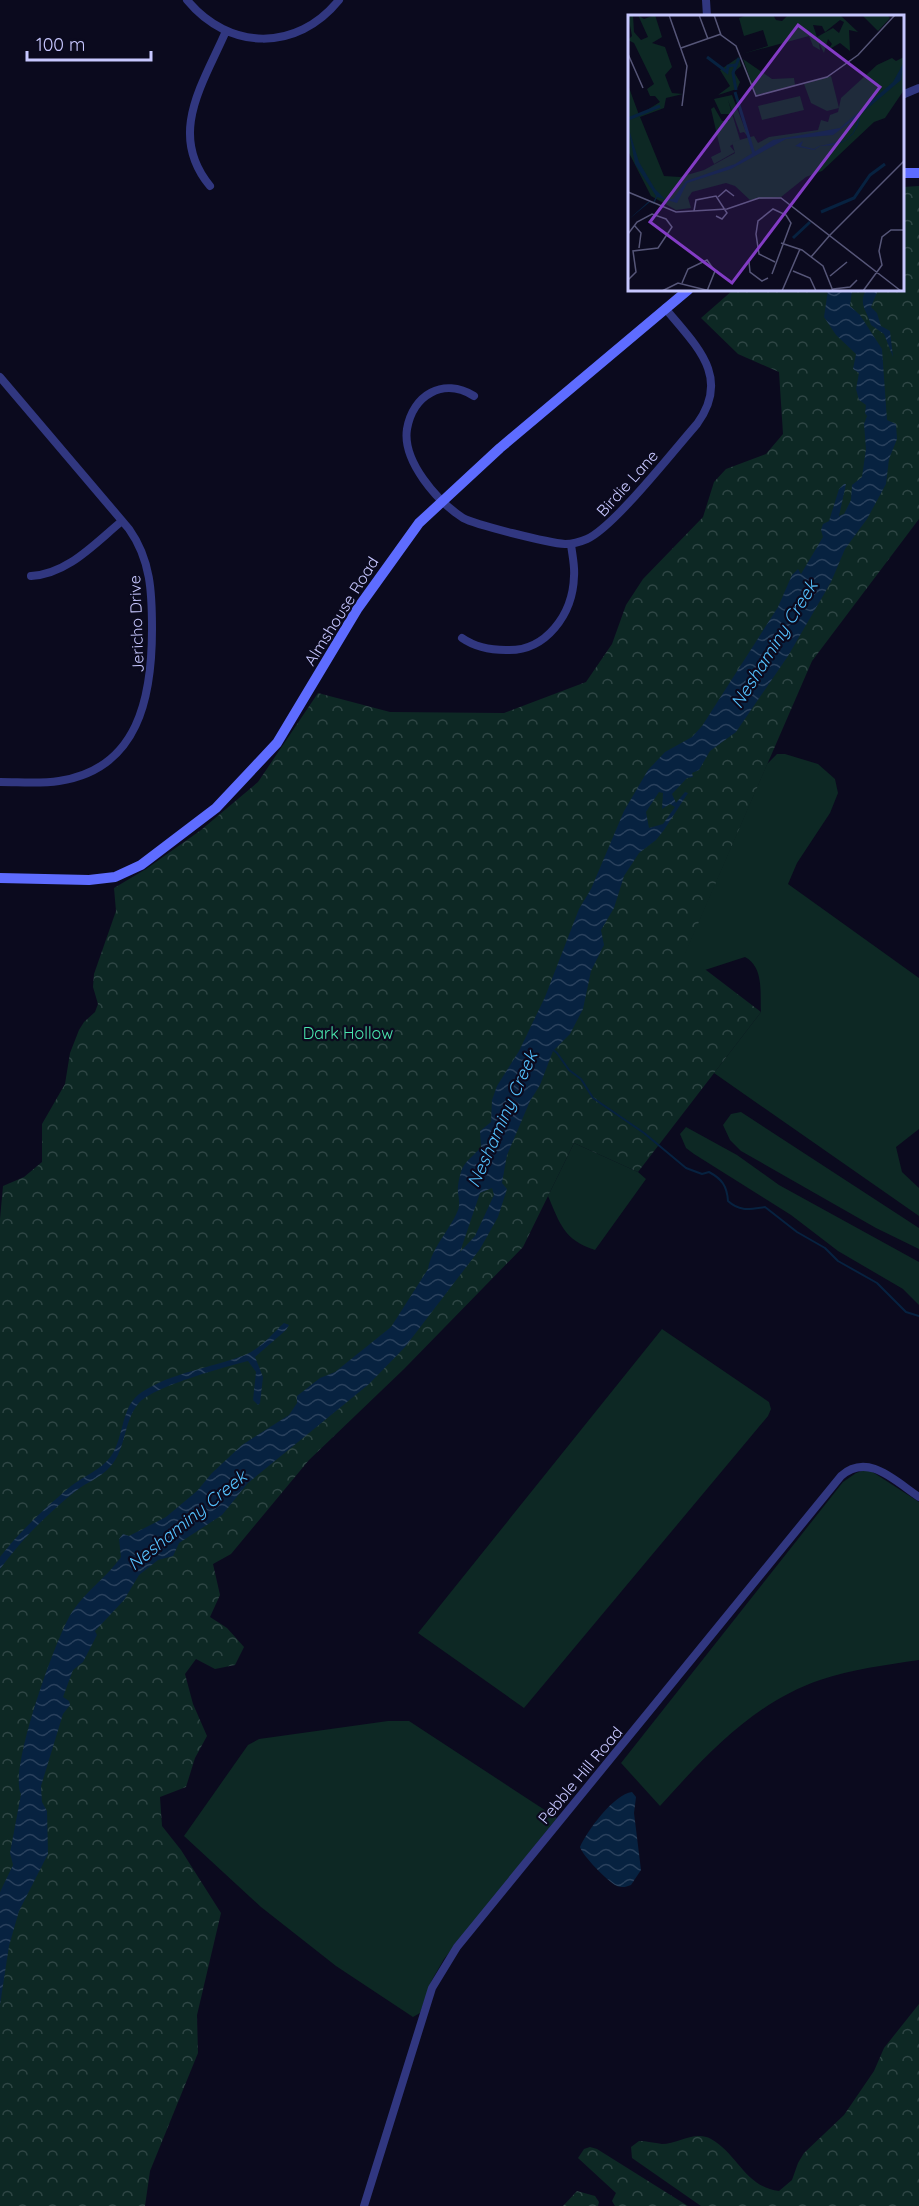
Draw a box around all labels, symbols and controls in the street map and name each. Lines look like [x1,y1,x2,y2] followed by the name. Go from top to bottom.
[628,15,904,291] inset map
[27,24,152,62] scale bar
[36,33,85,56] text: 100 m
[592,446,662,520] street label: Birdie Lane
[300,553,382,669] street label: Almshouse Road
[725,574,823,712] water label: Neshaminy Creek
[124,575,148,673] street label: Jericho Drive
[303,1023,393,1043] park label: Dark Hollow
[462,1046,543,1191] water label: Neshaminy Creek
[123,1464,252,1575] water label: Neshaminy Creek
[533,1722,627,1828] street label: Pebble Hill Road

